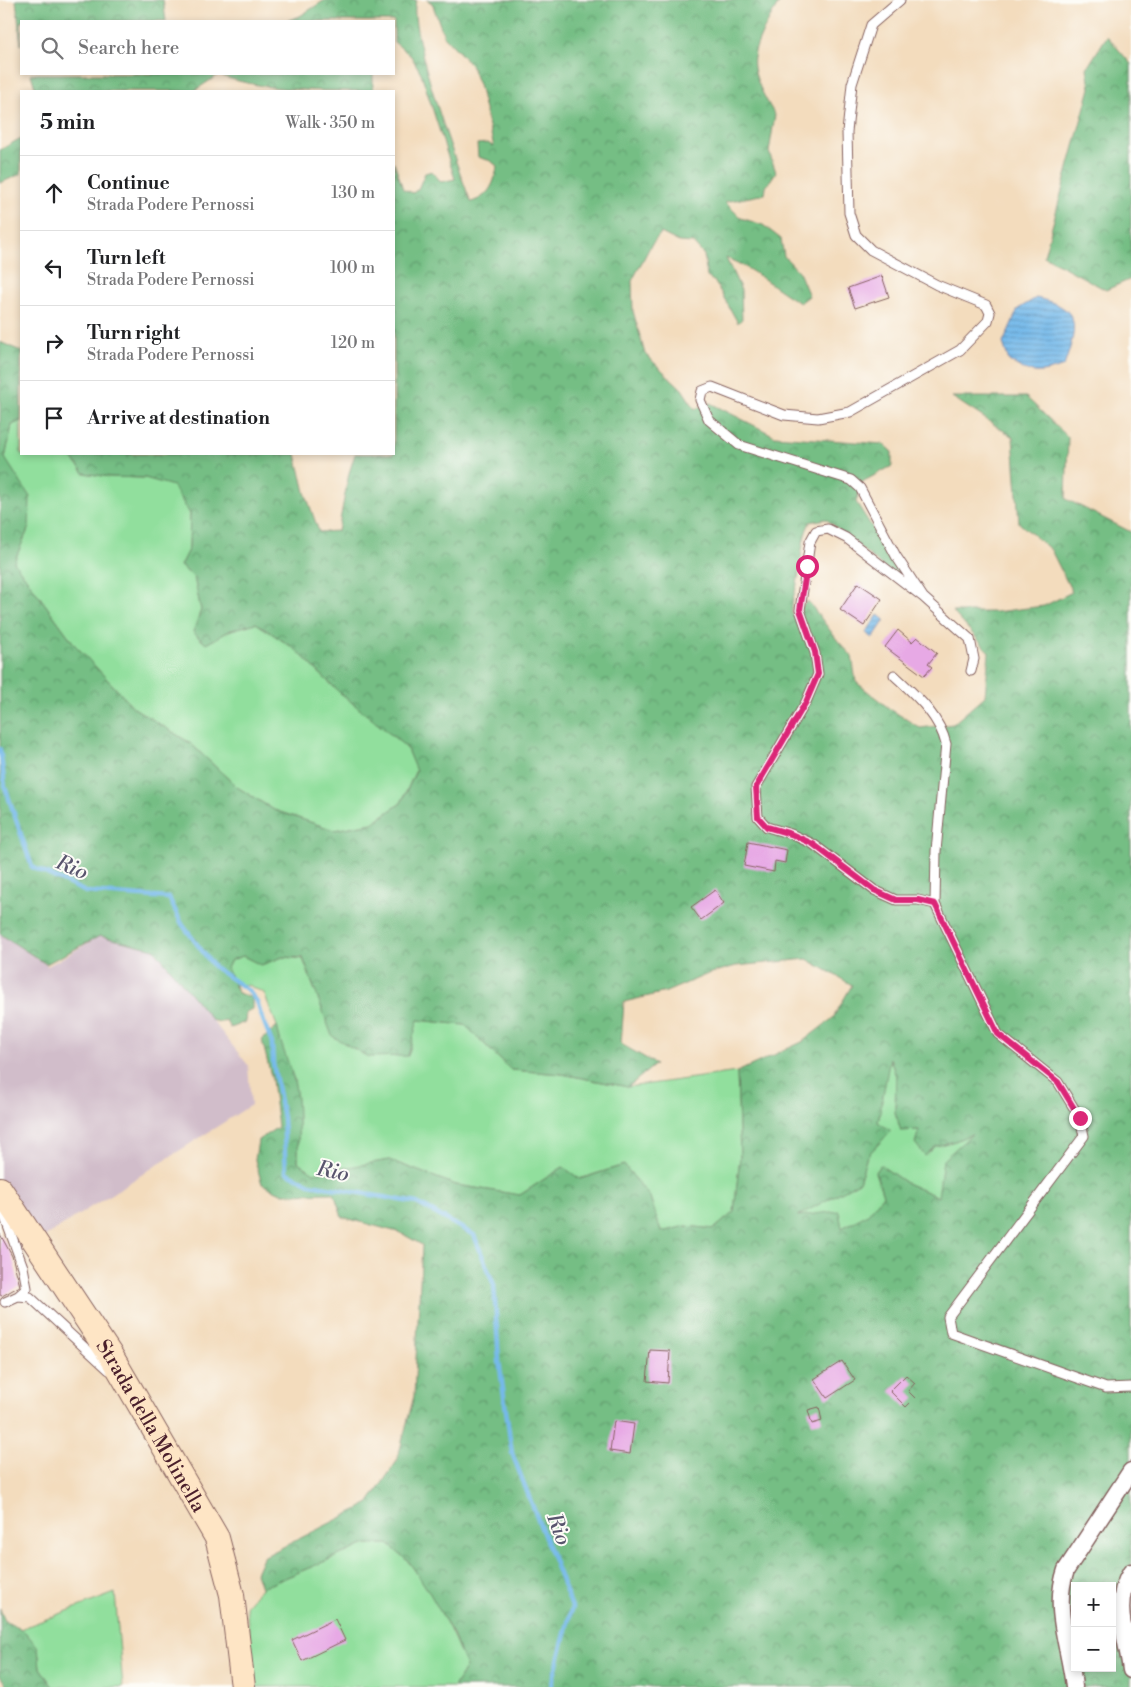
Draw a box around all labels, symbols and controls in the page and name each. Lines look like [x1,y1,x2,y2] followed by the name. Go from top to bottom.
[20,20,395,75] search box
[38,34,66,62] icon: search
[78,36,179,60] text: Search here
[40,110,95,136] text: 5 min
[286,113,375,133] text: Walk · 350 m
[87,171,170,195] text: Continue
[40,179,68,207] icon: ahead
[331,183,375,203] text: 130 m
[87,195,254,215] text: Strada Podere Pernossi
[87,246,166,270] text: Turn left
[40,254,68,282] icon: left
[330,258,375,278] text: 100 m
[87,270,254,290] text: Strada Podere Pernossi
[87,321,180,345] text: Turn right
[40,329,68,357] icon: right
[331,333,375,353] text: 120 m
[87,345,254,365] text: Strada Podere Pernossi
[40,404,68,432] icon: arrive
[87,406,270,430] text: Arrive at destination
[796,555,819,578] route start
[51,849,92,886] water label: Rio
[1069,1107,1092,1130] route end
[313,1156,351,1188] water label: Rio
[90,1335,211,1518] street label: Strada della Molinella
[540,1509,576,1549] water label: Rio
[1071,1582,1116,1672] map controls
[1071,1582,1116,1627] button: +
[1071,1627,1116,1672] button: −

